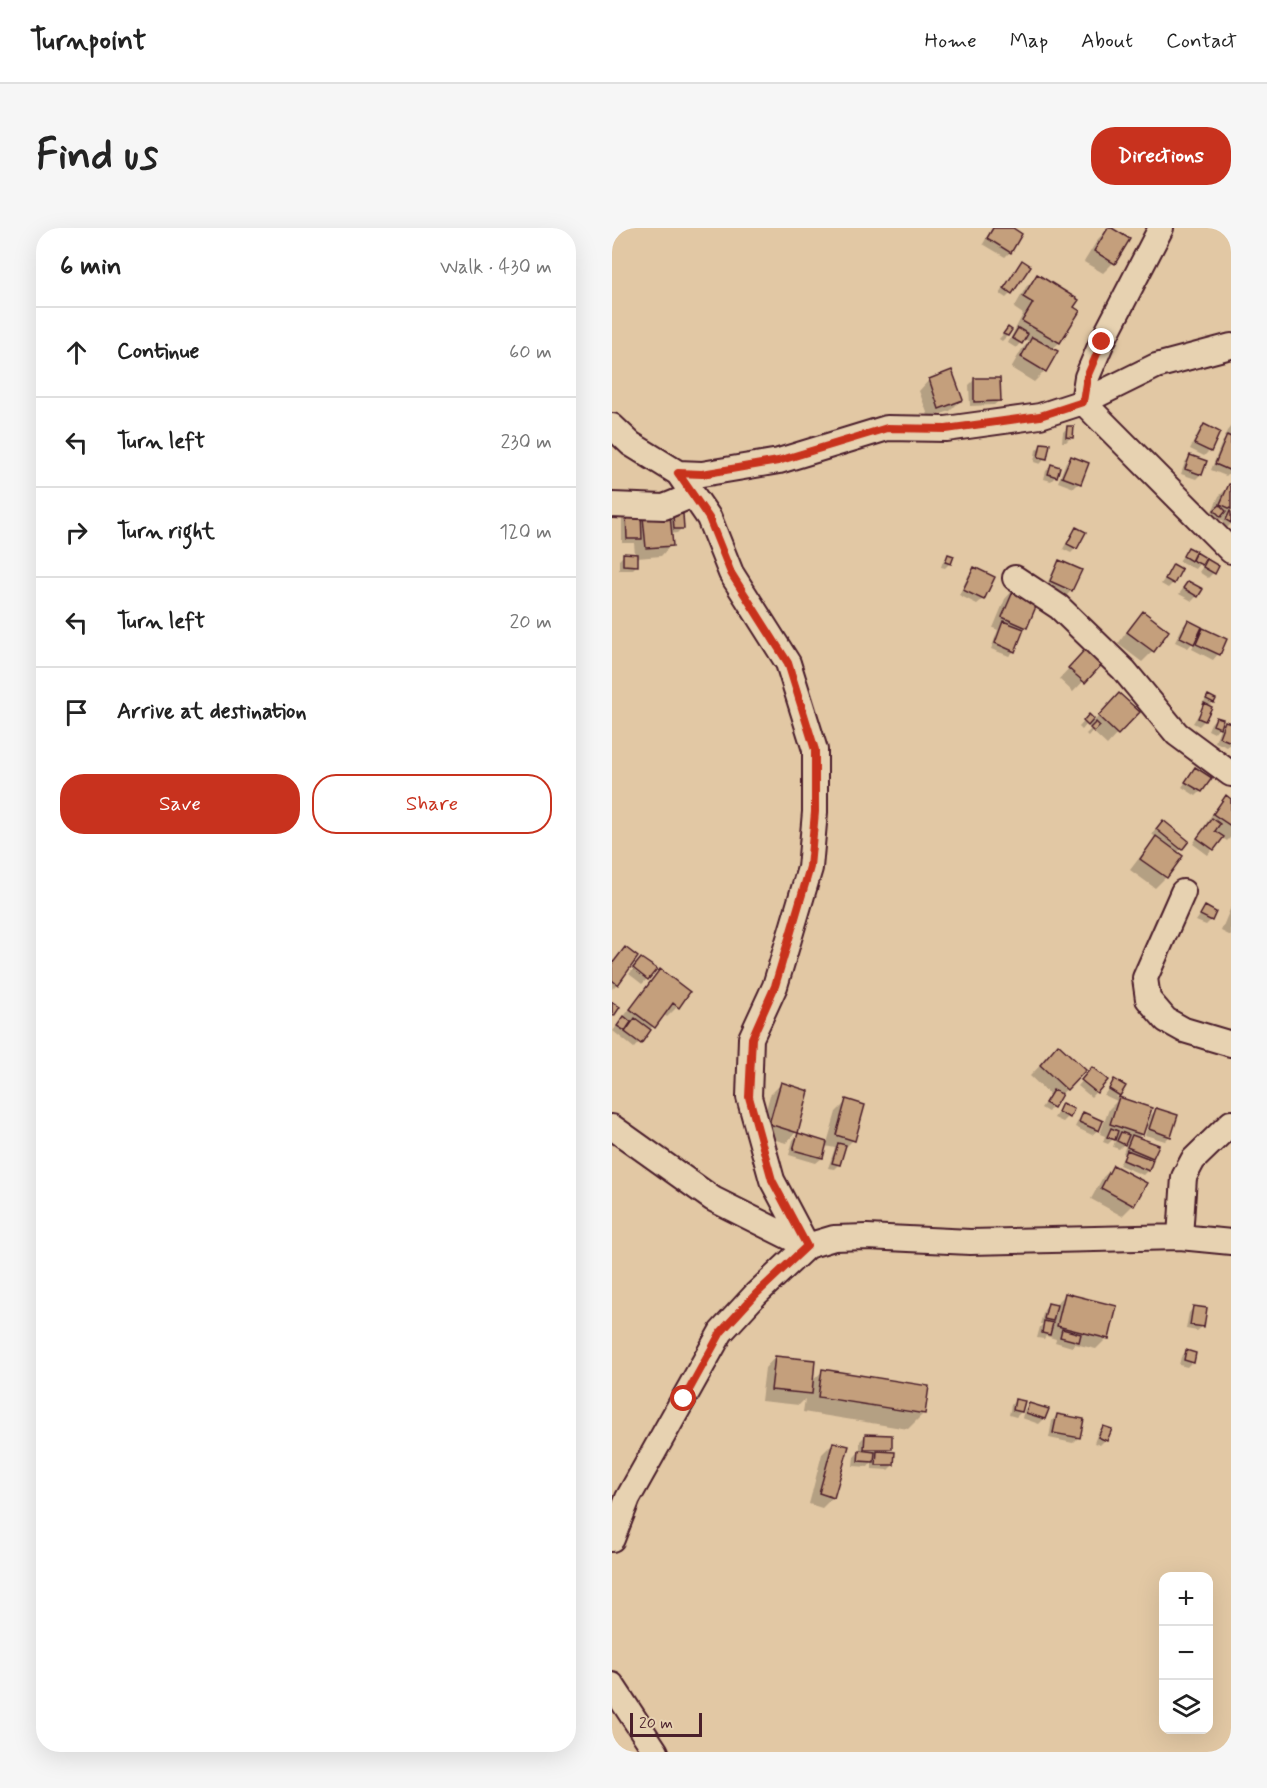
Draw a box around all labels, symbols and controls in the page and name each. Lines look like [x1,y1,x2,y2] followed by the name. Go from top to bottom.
[30,23,146,60] text: Turnpoint
[925,27,977,55] text: Home
[1010,27,1048,55] text: Map
[1081,27,1133,55] text: About
[1166,27,1237,55] text: Contact
[1091,127,1231,185] button: Directions
[36,129,158,184] text: Find us
[60,250,122,284] text: 6 min
[440,254,552,281] text: Walk · 430 m
[1088,328,1114,354] route end
[60,336,93,369] icon: ahead
[117,338,199,366] text: Continue
[509,339,552,366] text: 60 m
[60,426,93,459] icon: left
[117,428,205,456] text: Turn left
[500,429,552,456] text: 230 m
[60,516,93,549] icon: right
[117,518,215,546] text: Turn right
[499,519,552,546] text: 120 m
[60,606,93,639] icon: left
[117,608,205,636] text: Turn left
[509,609,552,636] text: 20 m
[60,696,93,729] icon: arrive
[117,698,307,726] text: Arrive at destination
[60,774,300,834] button: Save
[312,774,552,834] button: Share
[670,1385,696,1411] route start
[1159,1572,1213,1734] map controls
[1159,1572,1213,1626] button: +
[1159,1626,1213,1680] button: −
[1159,1680,1213,1734] button: layers
[630,1710,702,1738] scale bar
[639,1713,673,1734] text: 20 m

